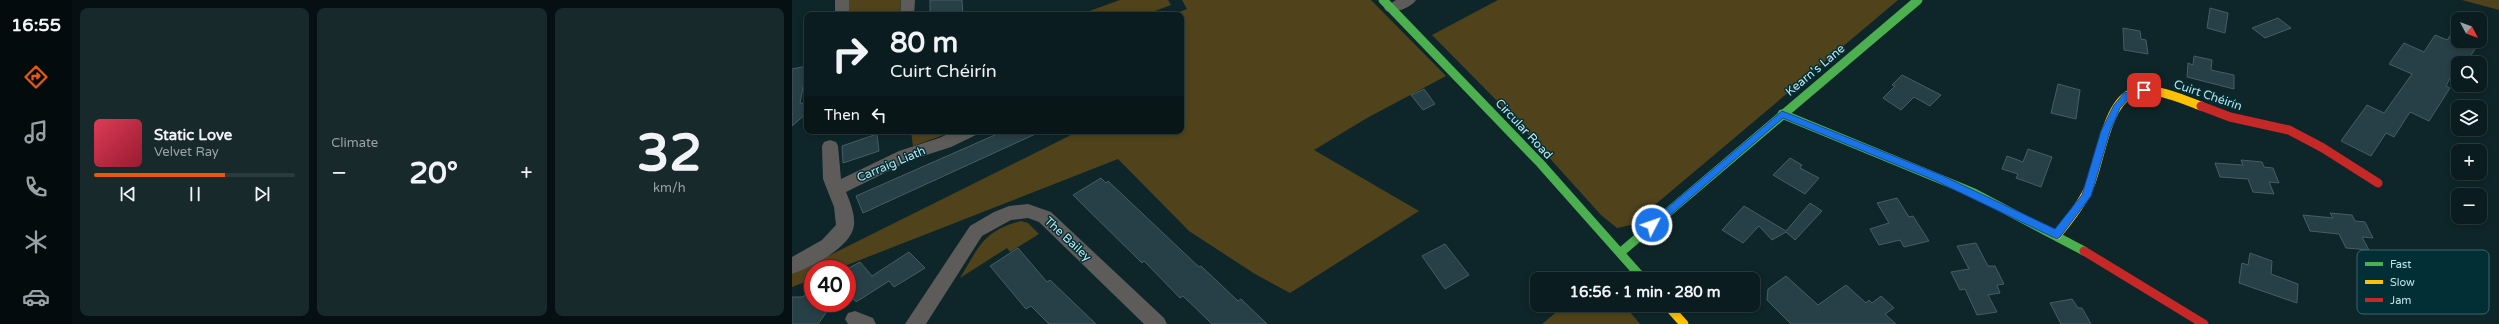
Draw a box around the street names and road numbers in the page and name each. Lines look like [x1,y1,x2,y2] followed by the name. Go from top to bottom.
[1783,41,1848,99] street label: Kearn's Lane
[2172,77,2244,113] street label: Cuirt Chéirín
[1493,96,1555,162] street label: Circular Road
[855,143,927,185] street label: Carraig Liath
[1042,214,1095,265] street label: The Bailey

